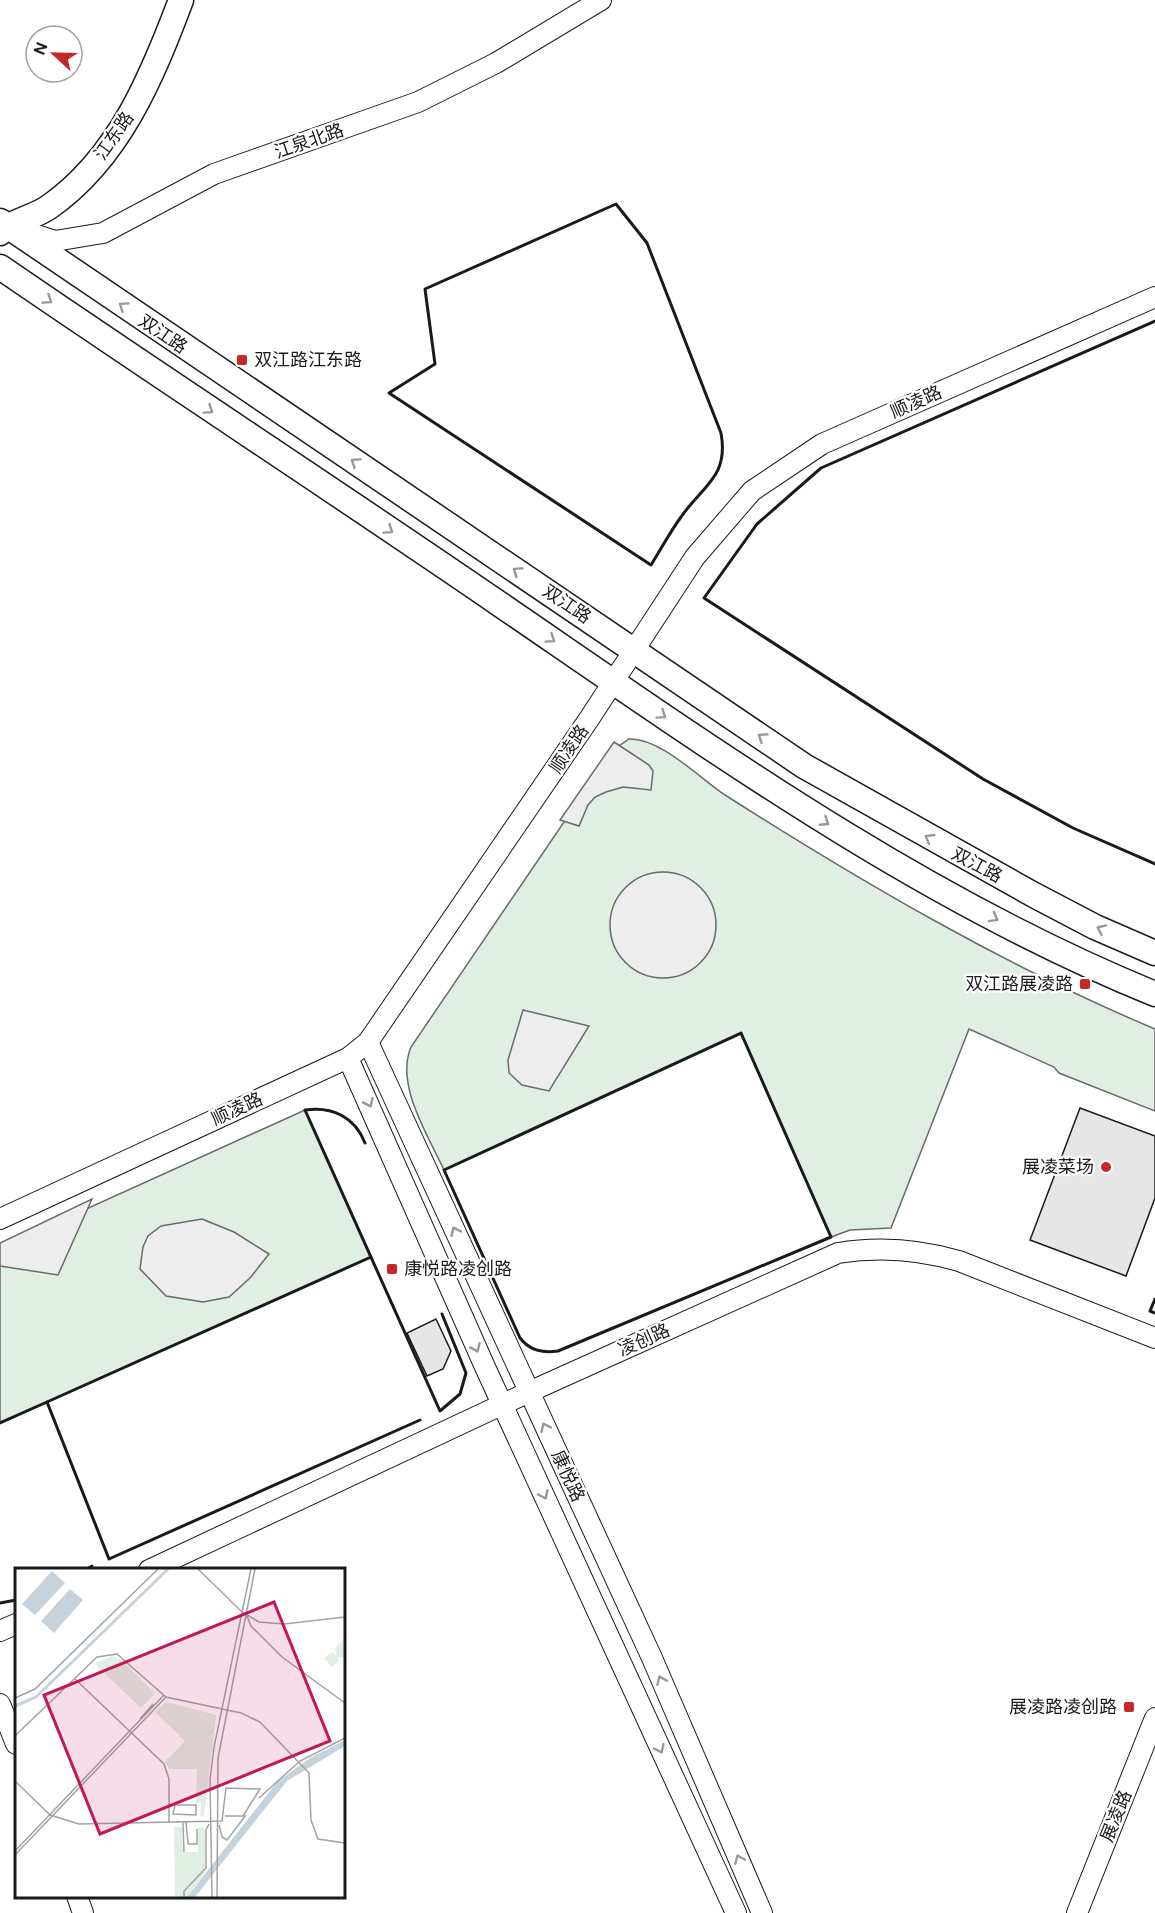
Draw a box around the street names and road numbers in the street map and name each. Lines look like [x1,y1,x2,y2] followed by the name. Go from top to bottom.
[89,107,139,165] street label: 江东路
[271,118,347,164] street label: 江泉北路
[134,309,192,359] street label: 双江路
[886,380,946,424] street label: 顺凌路
[538,579,596,629] street label: 双江路
[544,720,594,778] street label: 顺凌路
[948,842,1006,888] street label: 双江路
[207,1087,267,1131] street label: 顺凌路
[614,1318,674,1362] street label: 凌创路
[546,1446,590,1506] street label: 康悦路
[1095,1786,1137,1846] street label: 展凌路

